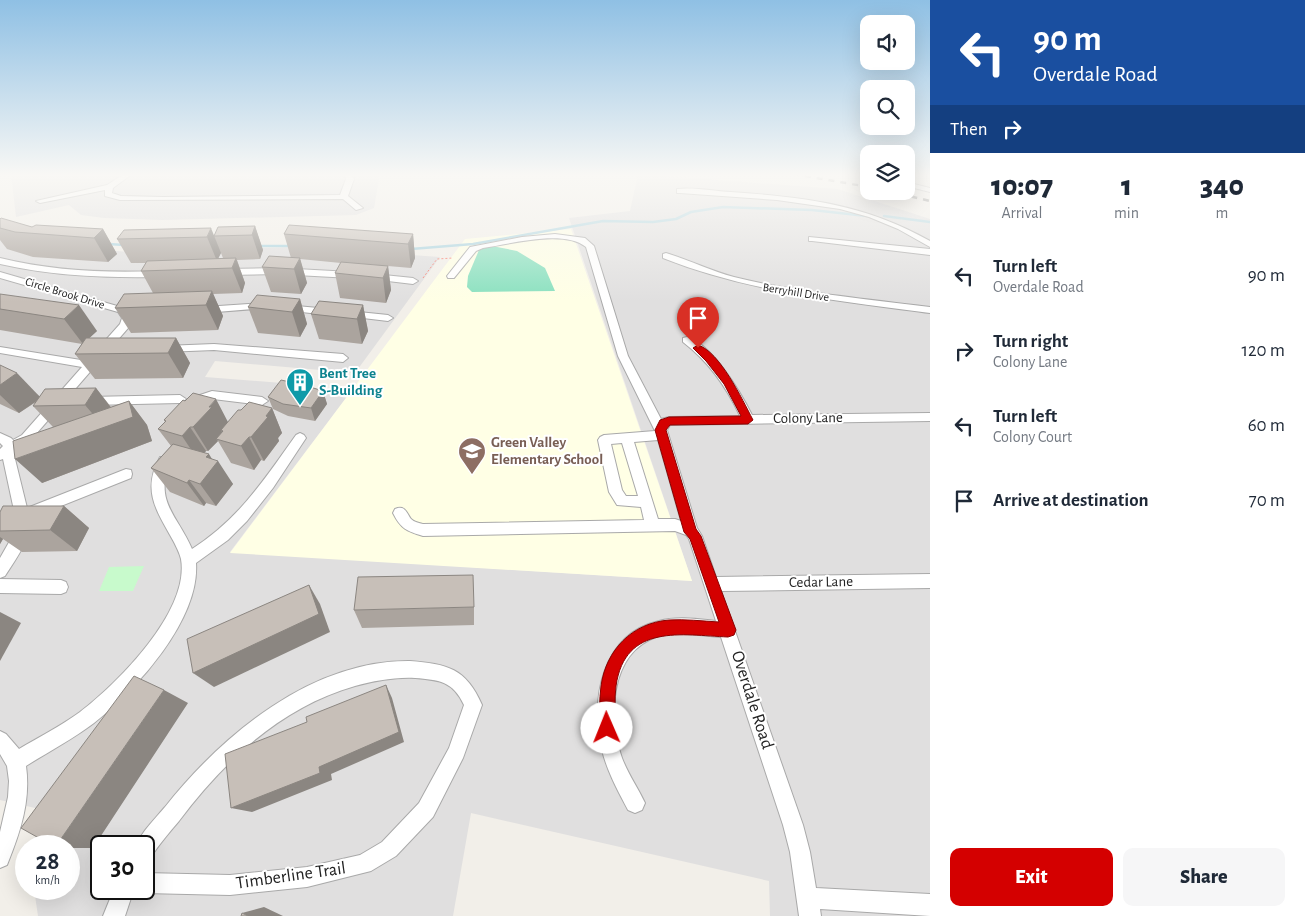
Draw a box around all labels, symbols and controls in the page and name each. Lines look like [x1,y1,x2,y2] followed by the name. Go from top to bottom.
[860,15,915,200] map controls
[860,15,915,70] button: sound
[950,20,1015,85] icon: left
[1033,22,1102,57] text: 90 m
[1033,63,1158,85] text: Overdale Road
[860,80,915,135] button: search
[998,115,1026,143] icon: right
[950,120,988,139] text: Then
[860,145,915,200] button: layers
[991,171,1053,201] text: 10:07
[1121,171,1132,201] text: 1
[1200,171,1244,201] text: 340
[1001,205,1043,221] text: Arrival
[1114,205,1139,221] text: min
[1216,205,1228,221] text: m
[993,257,1057,276] text: Turn left
[950,262,978,290] icon: left
[1248,266,1285,285] text: 90 m
[24,275,106,311] street label: Circle Brook Drive
[993,279,1084,295] text: Overdale Road
[762,281,830,304] street label: Berryhill Drive
[677,297,719,348] pin
[684,304,712,332] icon: arrive
[993,332,1068,351] text: Turn right
[950,337,978,365] icon: right
[1241,341,1285,360] text: 120 m
[993,354,1067,370] text: Colony Lane
[319,366,383,398] place label: Bent Tree S-Building
[285,367,315,406] building icon: Bent Tree S-Building
[993,407,1057,426] text: Turn left
[773,410,843,426] street label: Colony Lane
[950,412,978,440] icon: left
[1248,416,1285,435] text: 60 m
[993,429,1072,445] text: Colony Court
[491,435,603,467] place label: Green Valley Elementary School
[457,436,487,475] school or university icon: Green Valley Elementary School
[950,487,978,515] icon: arrive
[993,491,1149,510] text: Arrive at destination
[1249,491,1285,510] text: 70 m
[789,574,853,590] street label: Cedar Lane
[728,649,776,751] street label: Overdale Road
[580,701,632,753] position arrow
[90,835,155,900] speed limit sign: 30
[950,848,1113,906] button: Exit
[1123,848,1285,906] button: Share
[35,849,60,874] text: 28
[235,859,347,893] street label: Timberline Trail
[35,874,60,886] text: km/h

